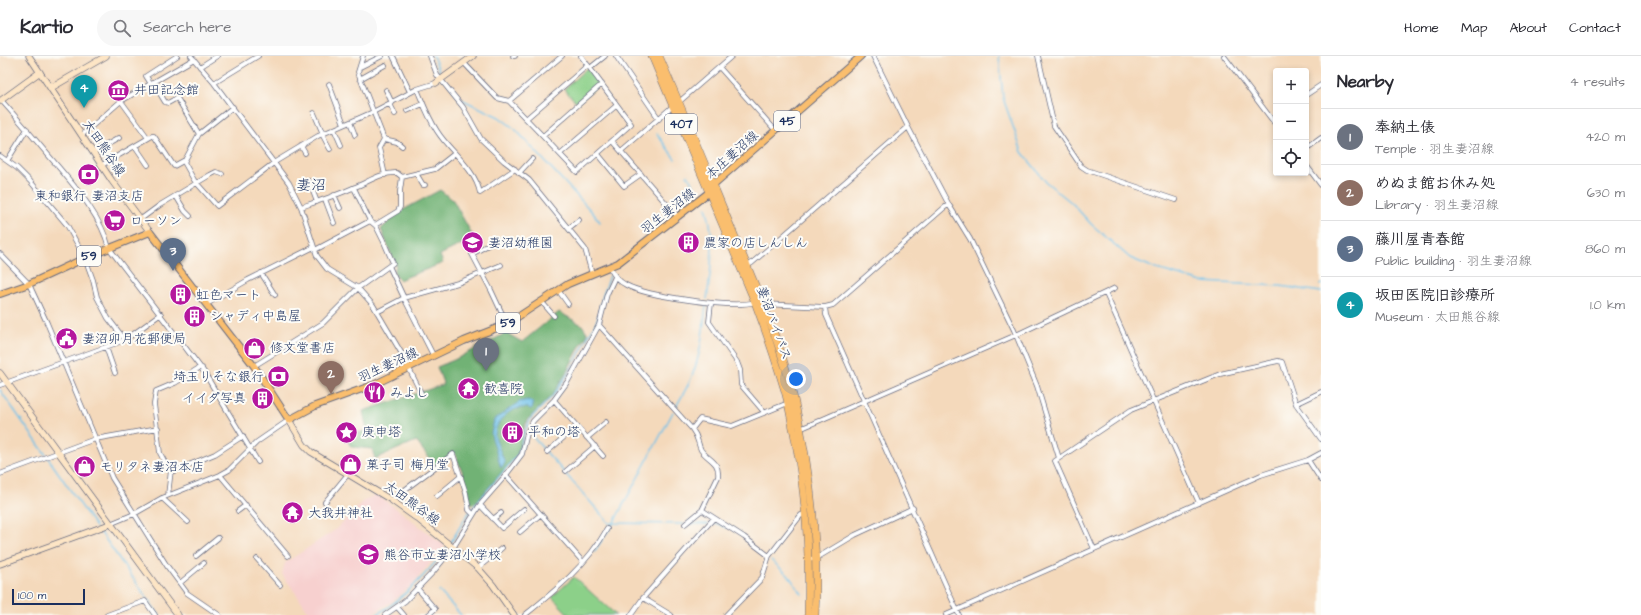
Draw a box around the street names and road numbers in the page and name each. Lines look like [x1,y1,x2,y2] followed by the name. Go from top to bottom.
[774,111,800,131] road number: 45
[665,114,697,134] road number: 407
[78,116,130,181] street label: 太田熊谷線
[702,126,763,183] street label: 本庄妻沼線
[637,183,700,238] street label: 羽生妻沼線
[77,246,101,266] road number: 59
[752,283,796,363] street label: 妻沼バイパス
[496,313,520,333] road number: 59
[355,343,422,387] street label: 羽生妻沼線
[380,477,444,530] street label: 太田熊谷線

